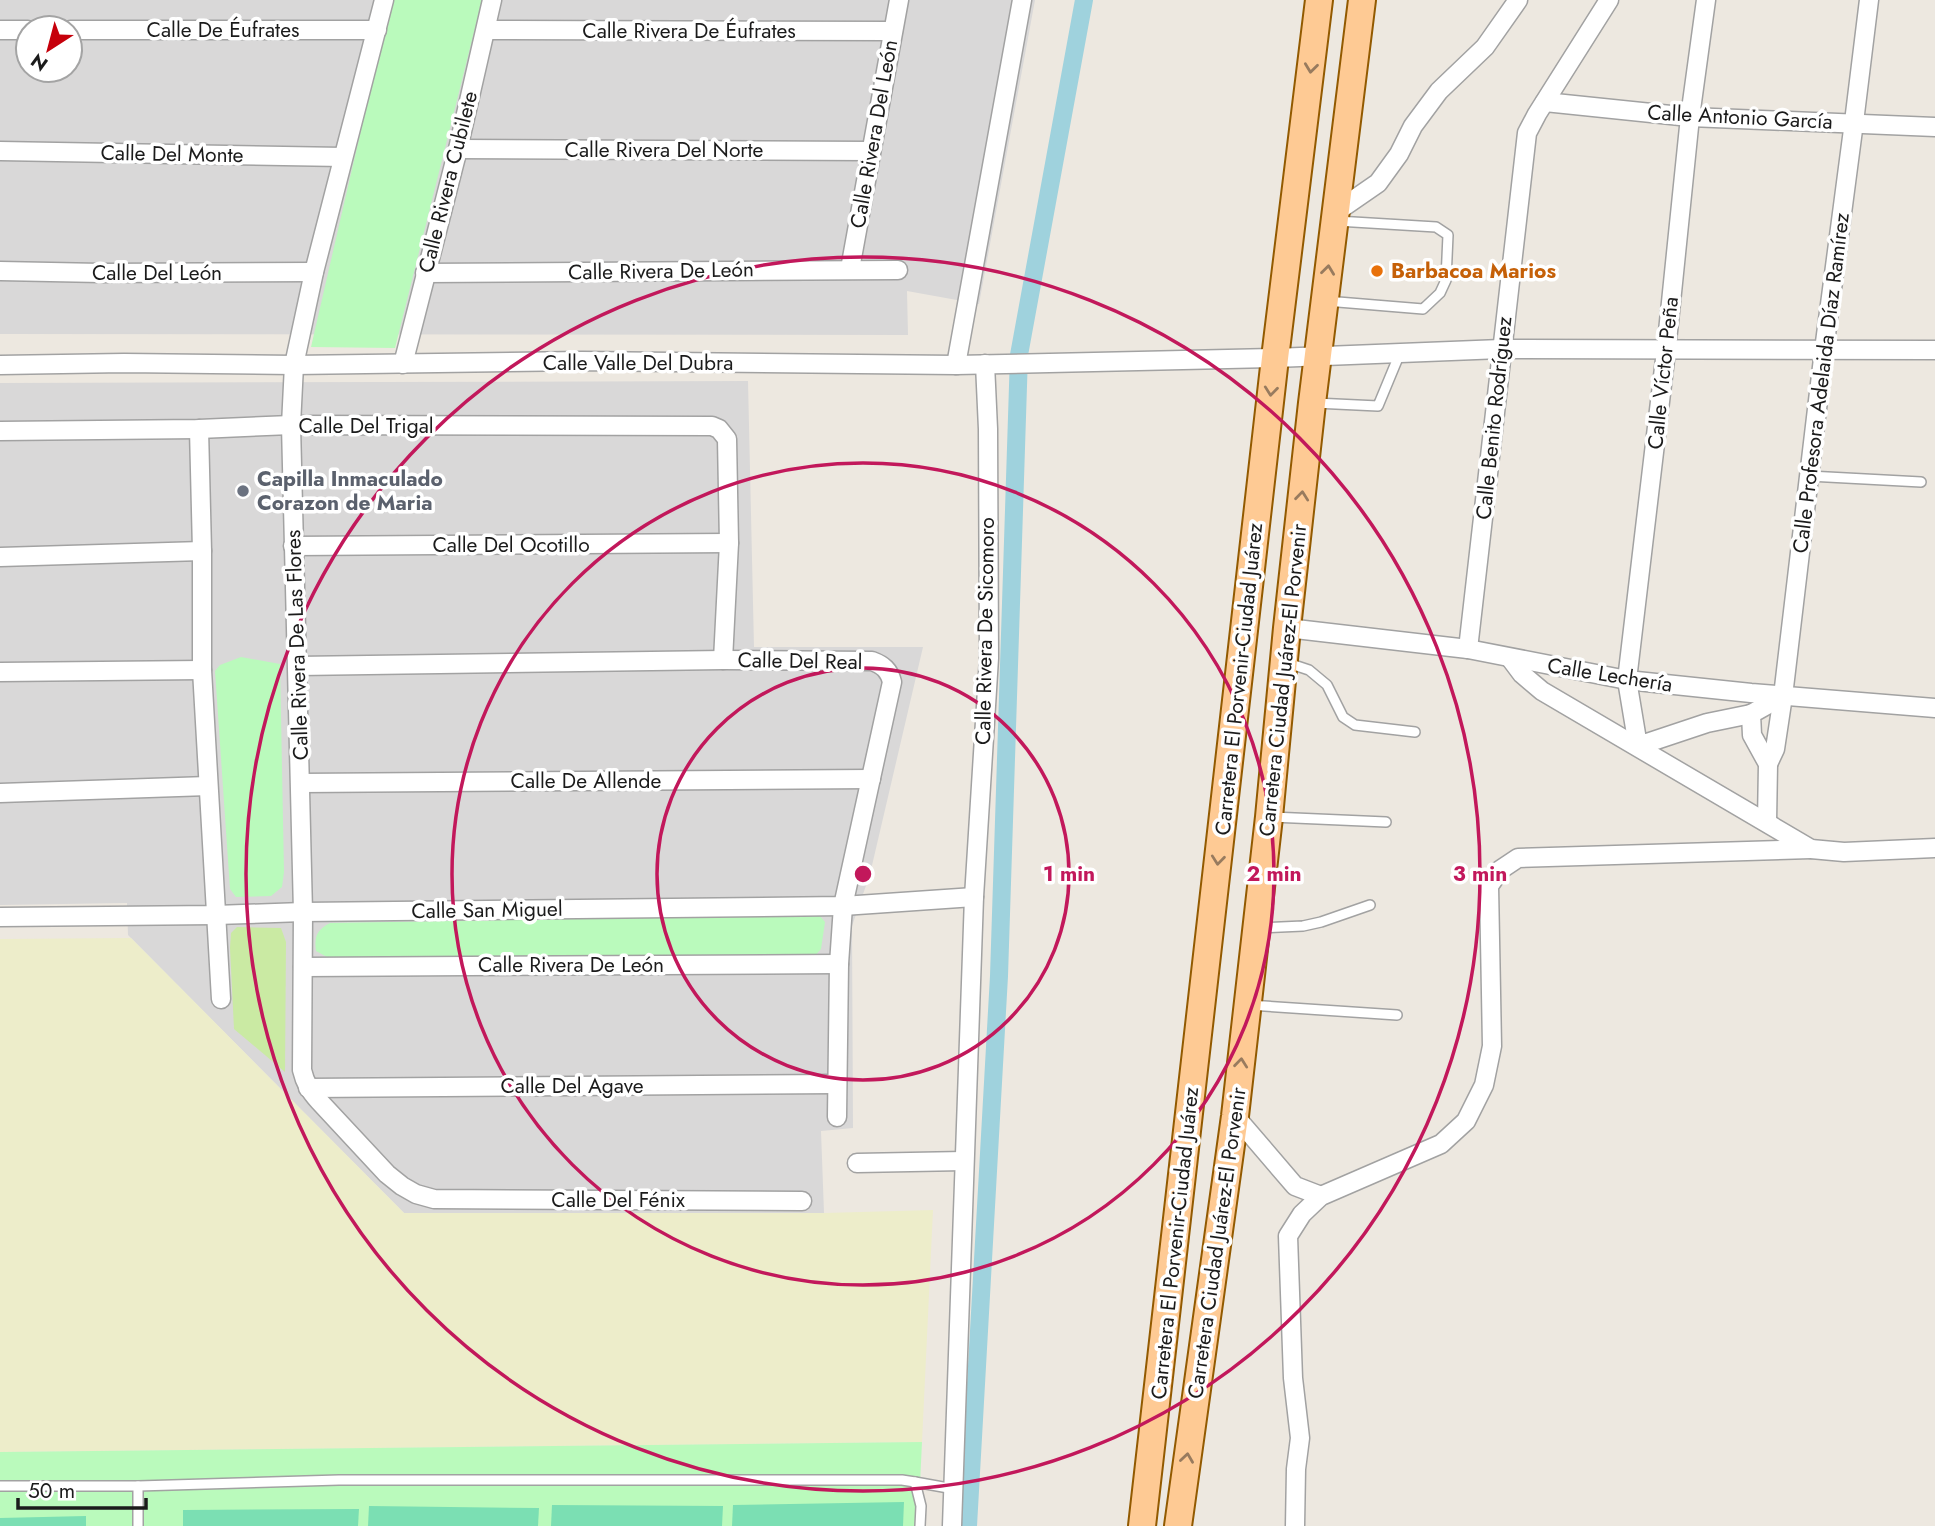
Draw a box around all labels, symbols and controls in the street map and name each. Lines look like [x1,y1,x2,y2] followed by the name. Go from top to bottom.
[14,14,84,84] north arrow
[147,15,299,45] street label: Calle De Éufrates
[582,16,796,46] street label: Calle Rivera De Éufrates
[843,37,905,231] street label: Calle Rivera Del León
[25,47,53,78] text: N
[1303,62,1318,74] one-way arrow
[411,88,485,276] street label: Calle Rivera Cubilete
[1646,97,1834,137] street label: Calle Antonio García
[565,135,764,165] street label: Calle Rivera Del Norte
[100,138,244,170] street label: Calle Del Monte
[1785,211,1857,555] street label: Calle Profesora Adelaida Díaz Ramírez
[568,254,754,288] street label: Calle Rivera De León
[1391,256,1556,286] place label: Barbacoa Marios
[92,258,222,288] street label: Calle Del León
[1369,263,1385,279] marker: Barbacoa Marios
[1321,264,1336,276] one-way arrow
[1640,295,1686,451] street label: Calle Víctor Peña
[1468,315,1520,521] street label: Calle Benito Rodríguez
[543,348,733,378] street label: Calle Valle Del Dubra
[1264,385,1279,397] one-way arrow
[298,411,434,441] street label: Calle Del Trigal
[257,464,443,518] place label: Capilla Inmaculado Corazon de Maria
[235,483,251,499] marker: Capilla Inmaculado Corazon de Maria
[1294,490,1309,501] one-way arrow
[968,517,1002,745] street label: Calle Rivera De Sicomoro
[1208,521,1270,837] street label: Carretera El Porvenir-Ciudad Juárez
[1252,521,1314,838] street label: Carretera Ciudad Juárez-El Porvenir
[278,529,316,761] street label: Calle Rivera De Las Flores
[432,530,590,560] street label: Calle Del Ocotillo
[737,645,863,677] street label: Calle Del Real
[1545,650,1675,700] street label: Calle Lechería
[511,766,662,796] street label: Calle De Allende
[1211,855,1226,866] one-way arrow
[1043,859,1095,889] text: 1 min
[1246,859,1302,889] text: 2 min
[1453,859,1507,889] text: 3 min
[851,862,875,886] centre of rings
[411,894,563,926] street label: Calle San Miguel
[478,950,664,980] street label: Calle Rivera De León
[1234,1057,1249,1069] one-way arrow
[500,1071,644,1101] street label: Calle Del Agave
[1144,1085,1206,1401] street label: Carretera El Porvenir-Ciudad Juárez
[1180,1085,1254,1401] street label: Carretera Ciudad Juárez-El Porvenir
[551,1185,685,1215] street label: Calle Del Fénix
[1180,1453,1195,1464] one-way arrow
[18,1466,145,1510] scale bar
[28,1476,75,1506] text: 50 m

